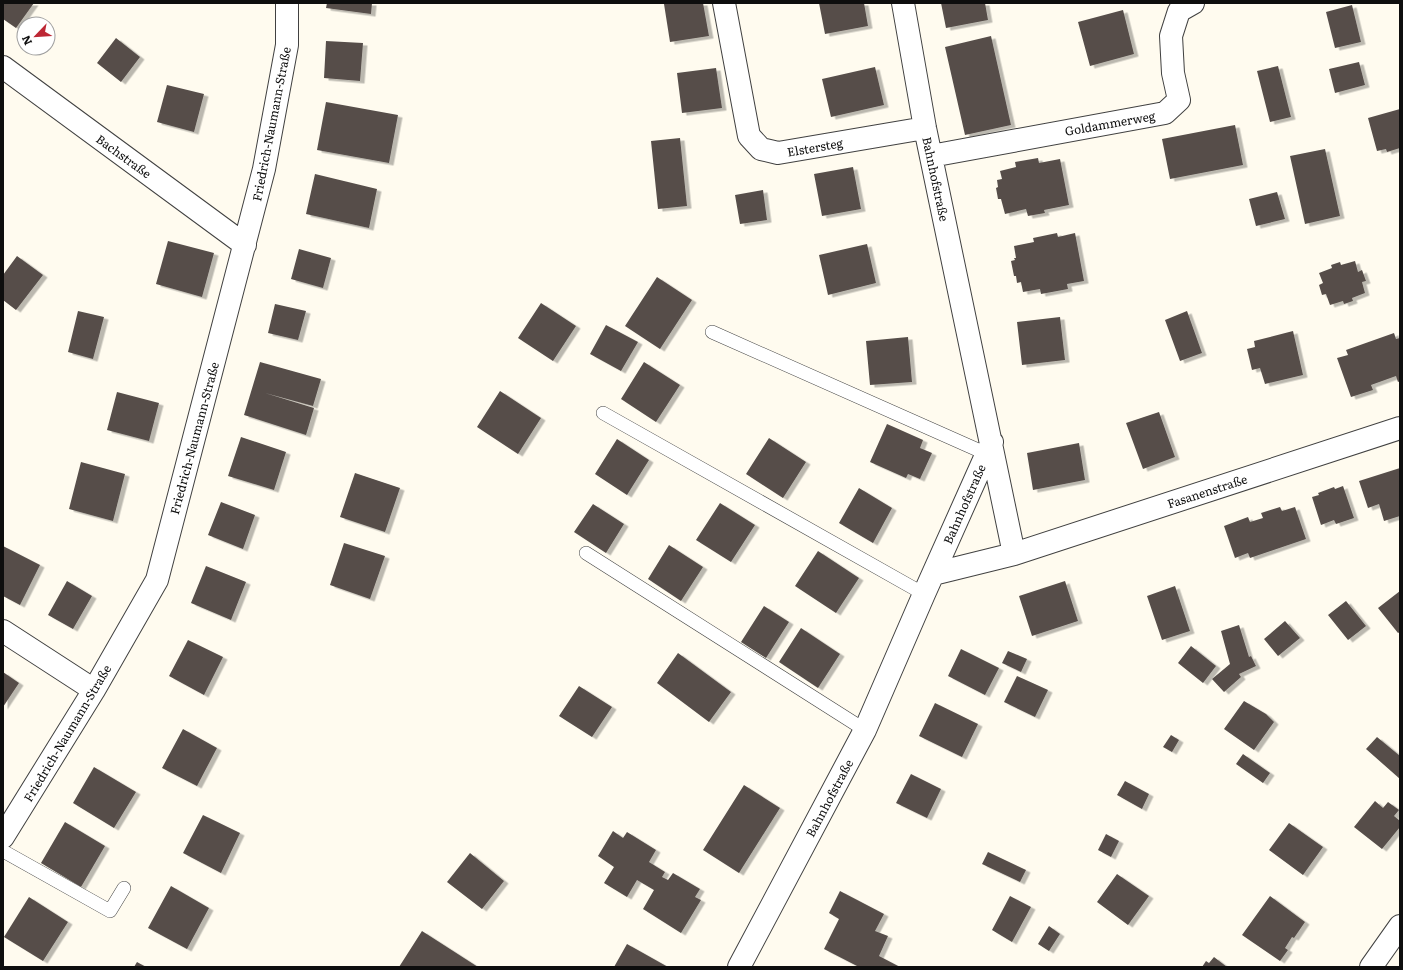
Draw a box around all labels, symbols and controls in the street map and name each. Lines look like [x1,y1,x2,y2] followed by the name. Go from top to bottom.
[16,16,56,56] north arrow
[17,33,35,48] text: N
[247,45,295,203] street label: Friedrich-Naumann-Straße
[1063,106,1157,140] street label: Goldammerweg
[93,130,155,182] street label: Bachstraße
[786,133,845,161] street label: Elstersteg
[918,135,954,223] street label: Bahnhofstraße
[165,360,223,516] street label: Friedrich-Naumann-Straße
[938,461,990,547] street label: Bahnhofstraße
[1165,470,1249,512] street label: Fasanenstraße
[19,661,115,805] street label: Friedrich-Naumann-Straße
[801,756,857,840] street label: Bahnhofstraße

